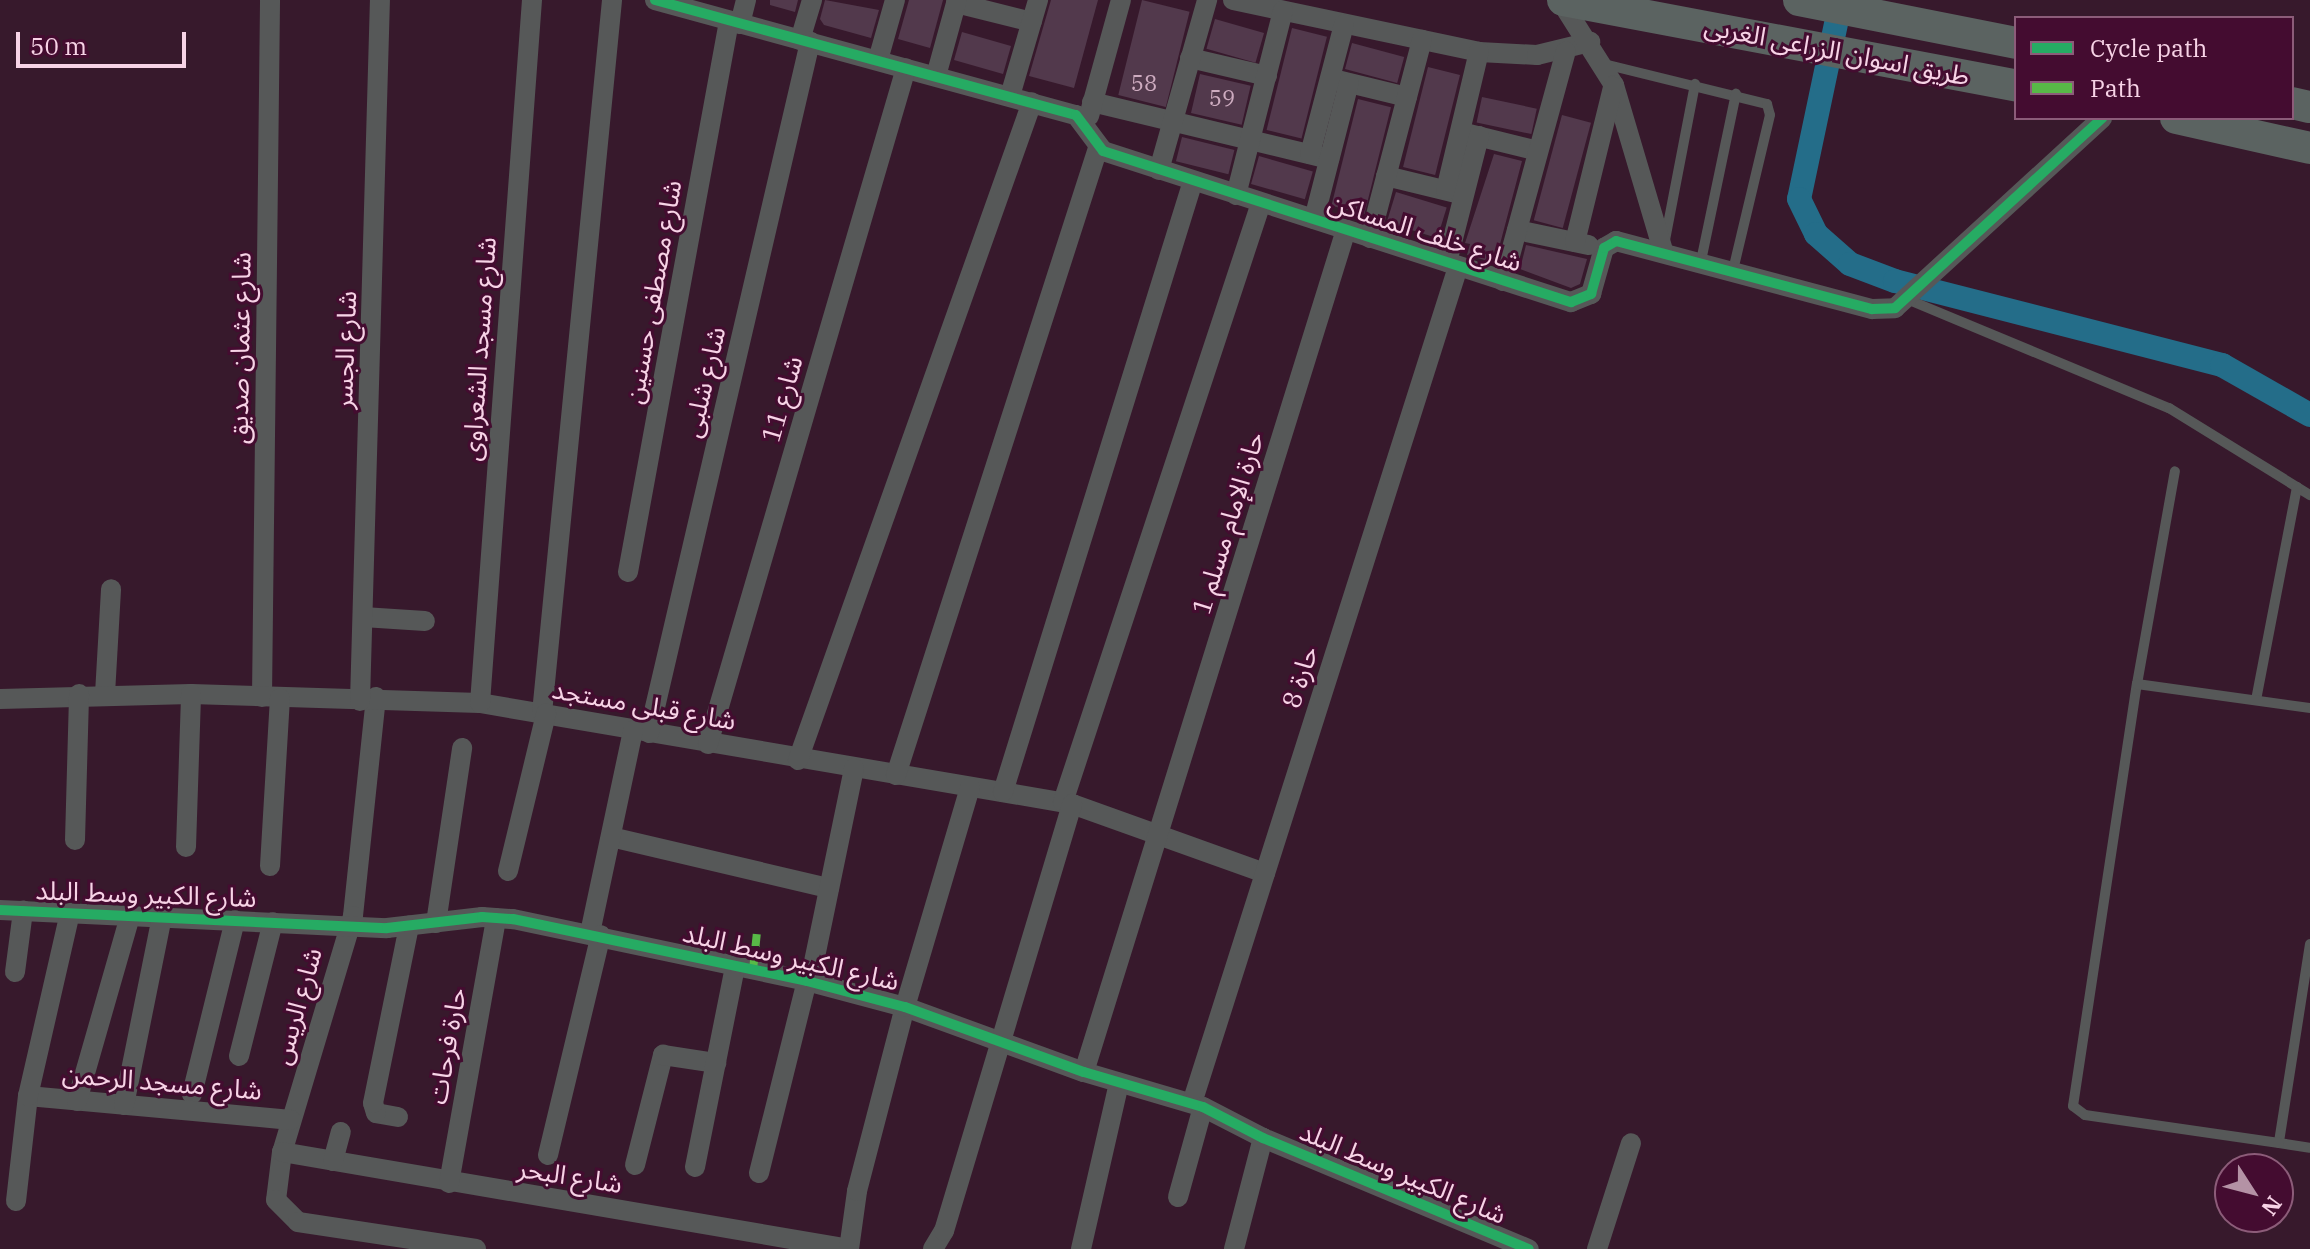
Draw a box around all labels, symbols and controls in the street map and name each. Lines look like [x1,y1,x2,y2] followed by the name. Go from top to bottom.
[1702,10,1972,92] street label: طريق اسوان الزراعى الغربى
[20,16,190,66] scale bar
[2014,16,2294,120] legend
[30,30,87,62] text: 50 m
[2090,32,2207,64] text: Cycle path
[1131,70,1157,96] house number: 58
[2090,72,2141,104] text: Path
[1209,85,1235,111] house number: 59
[618,178,688,406] street label: شارع مصطفى حسنين
[1324,186,1526,278] street label: شارع خلف المساكن
[456,236,502,462] street label: شارع مسجد الشعراوى
[223,252,257,444] street label: شارع عثمان صديق
[327,290,363,410] street label: شارع الجسر
[676,323,732,441] street label: شارع شلبى
[755,352,809,446] street label: شارع 11
[1185,428,1271,618] street label: حارة الإمام مسلم 1
[1275,642,1325,712] street label: حارة 8
[550,673,738,737] street label: شارع قبلى مستجد
[35,875,257,913] street label: شارع الكبير وسط البلد
[680,917,902,997] street label: شارع الكبير وسط البلد
[265,944,329,1068] street label: شارع الريس
[421,985,473,1107] street label: حارة فرحات
[61,1058,263,1106] street label: شارع مسجد الرحمن
[1295,1115,1511,1231] street label: شارع الكبير وسط البلد
[515,1152,625,1200] street label: شارع البحر
[2214,1153,2294,1233] north arrow
[2255,1191,2289,1222] text: N

